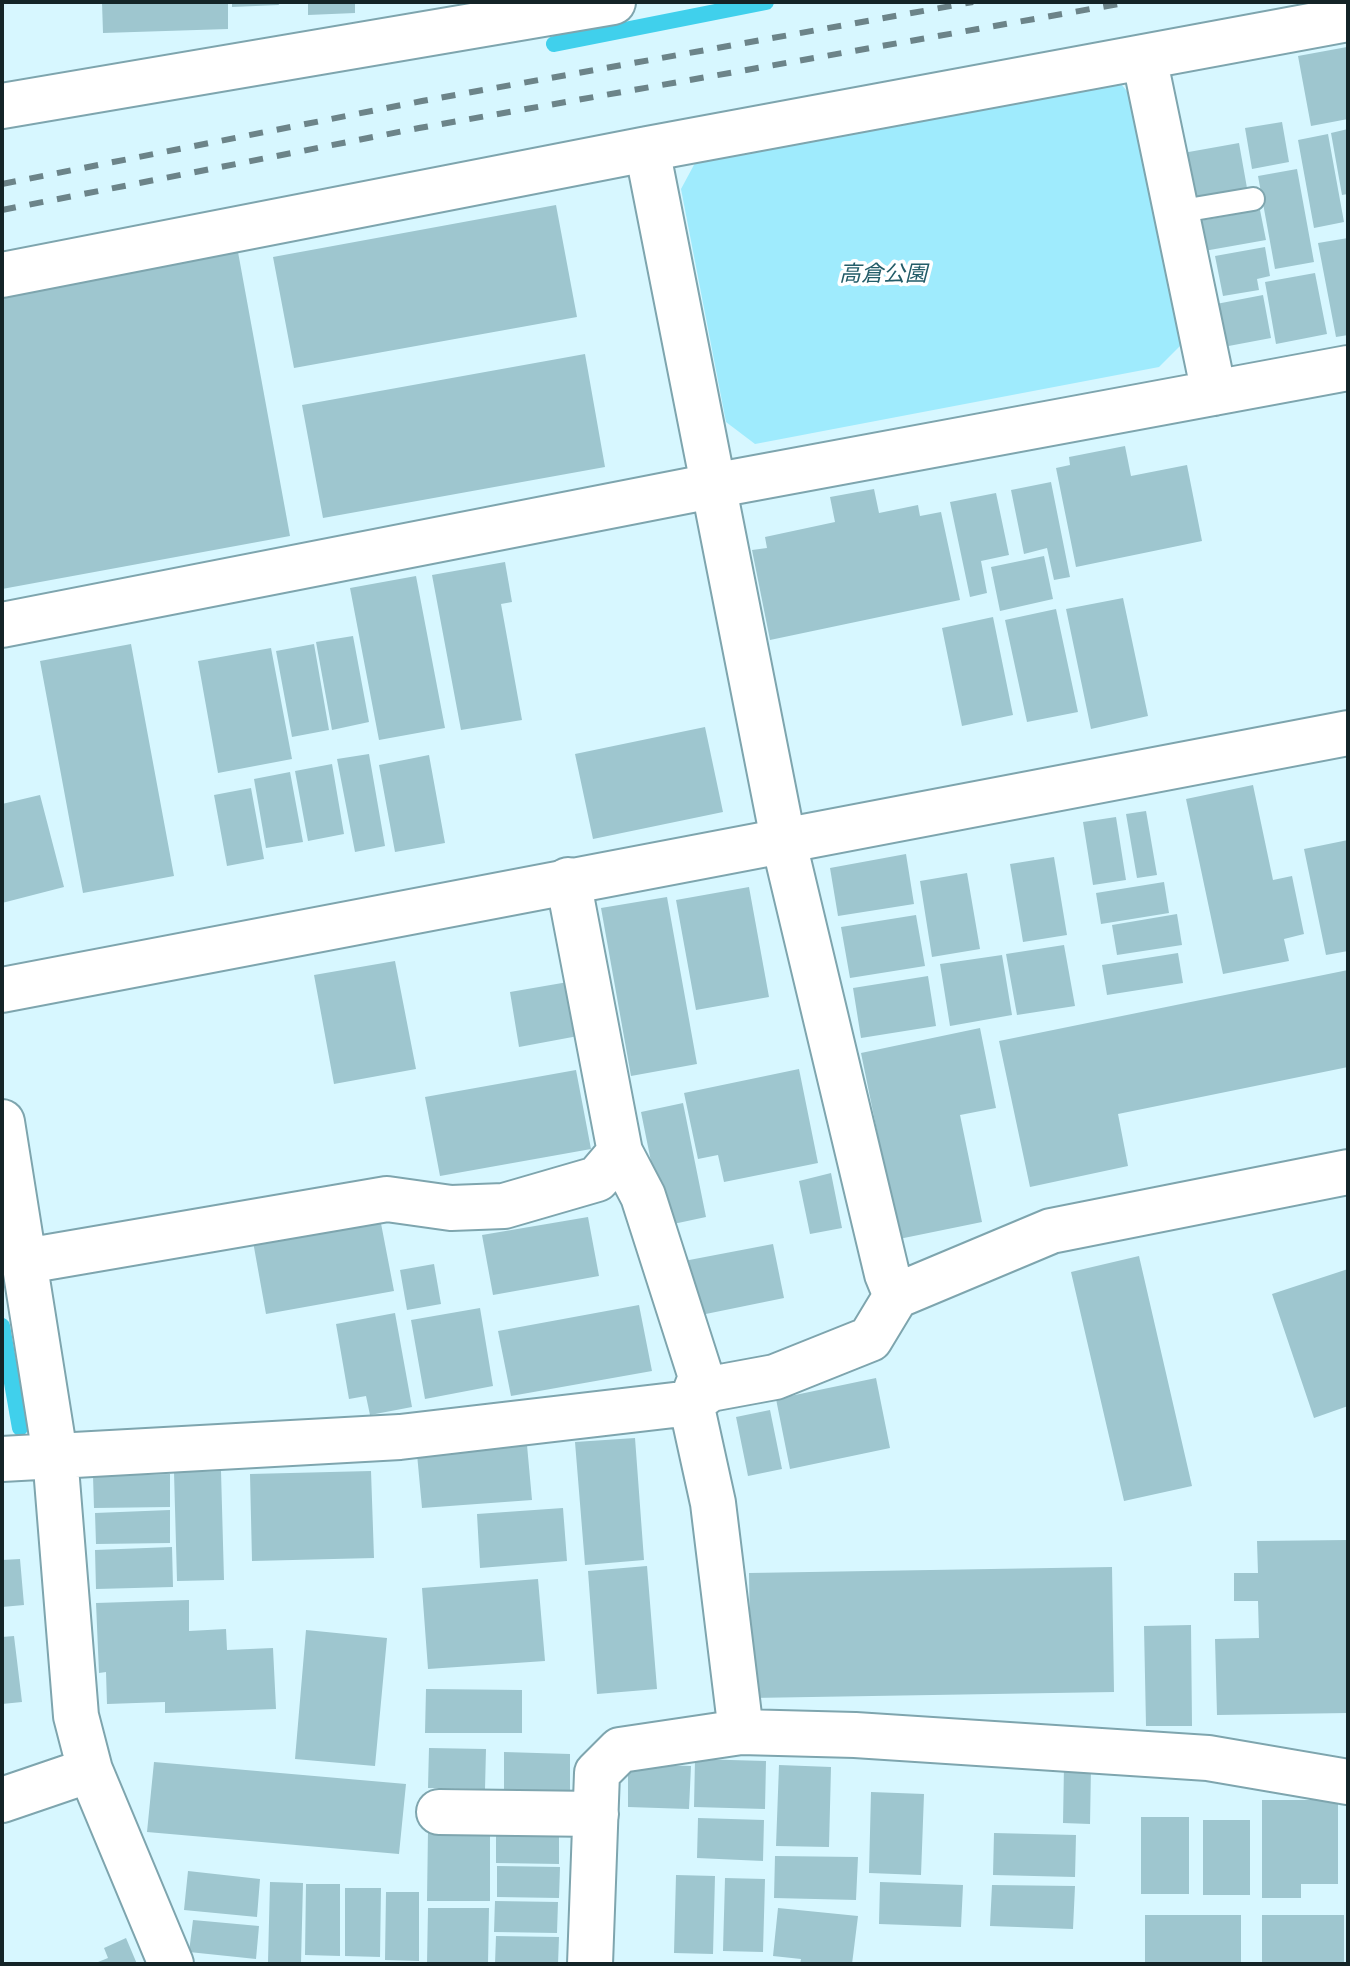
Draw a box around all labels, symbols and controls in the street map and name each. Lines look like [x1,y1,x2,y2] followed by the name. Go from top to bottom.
[839,261,927,287] park label: 高倉公園

